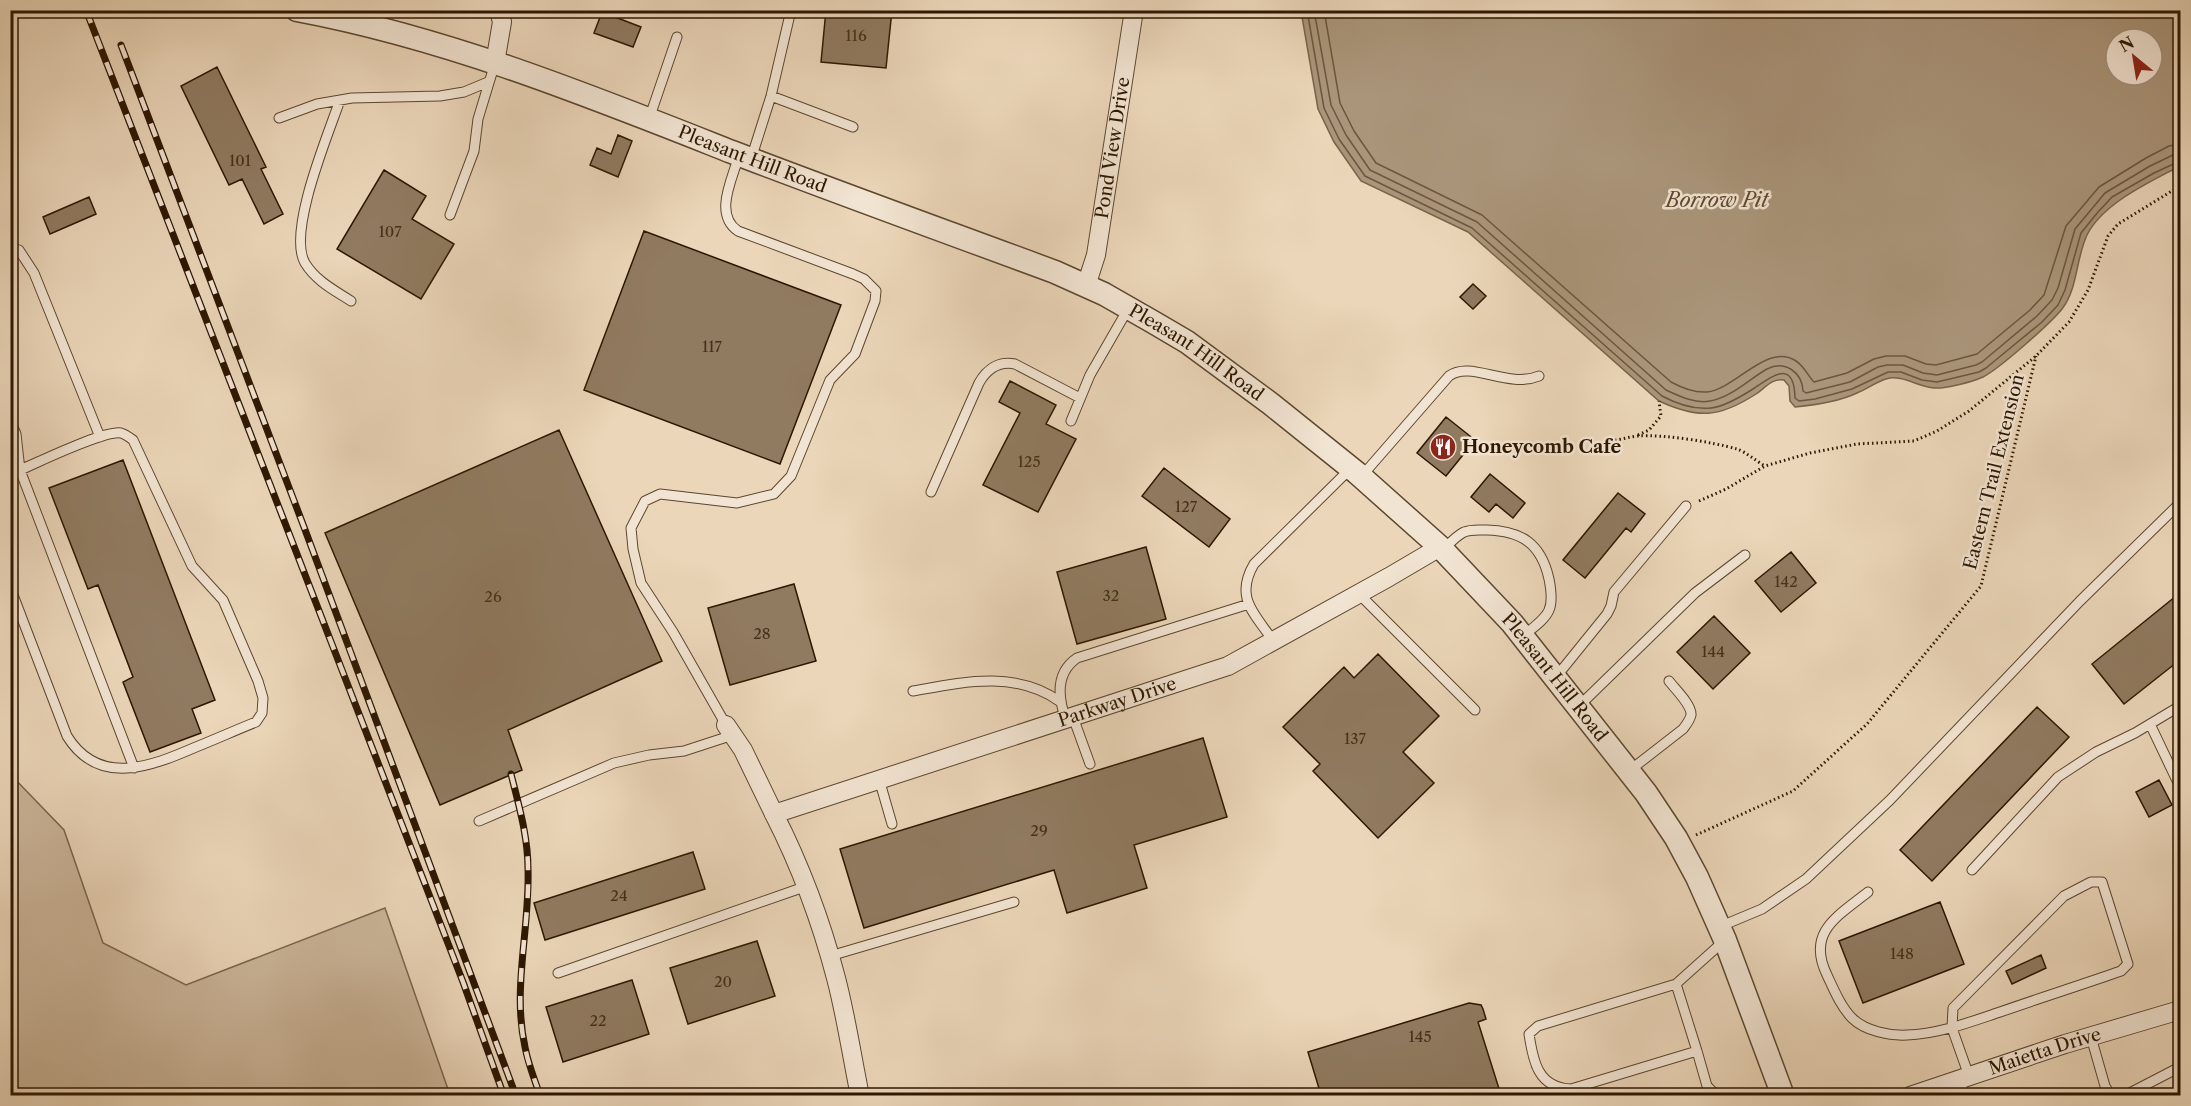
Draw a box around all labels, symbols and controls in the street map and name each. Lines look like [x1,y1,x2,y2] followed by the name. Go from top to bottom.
[845,26,867,45] house number: 116
[2104,27,2164,87] north arrow
[2115,32,2138,56] text: N
[1091,75,1134,220] street label: Pond View Drive
[675,121,830,198] street label: Pleasant Hill Road
[229,151,252,170] house number: 101
[1664,188,1769,212] water label: Borrow Pit
[378,222,402,241] house number: 107
[1125,300,1268,406] street label: Pleasant Hill Road
[702,337,723,356] house number: 117
[1959,372,2029,572] street label: Eastern Trail Extension
[1428,432,1458,462] restaurant icon: Honeycomb Cafe
[1462,436,1622,458] place label: Honeycomb Cafe
[1017,452,1041,471] house number: 125
[1175,497,1198,516] house number: 127
[1774,572,1798,591] house number: 142
[1103,586,1119,605] house number: 32
[484,587,502,606] house number: 26
[1497,608,1612,746] street label: Pleasant Hill Road
[753,624,771,643] house number: 28
[1701,642,1725,661] house number: 144
[1055,673,1179,732] street label: Parkway Drive
[1344,729,1367,748] house number: 137
[1030,821,1048,840] house number: 29
[610,886,628,905] house number: 24
[1890,944,1914,963] house number: 148
[714,972,732,991] house number: 20
[589,1011,607,1030] house number: 22
[1986,1023,2104,1080] street label: Maietta Drive
[1408,1027,1432,1046] house number: 145

